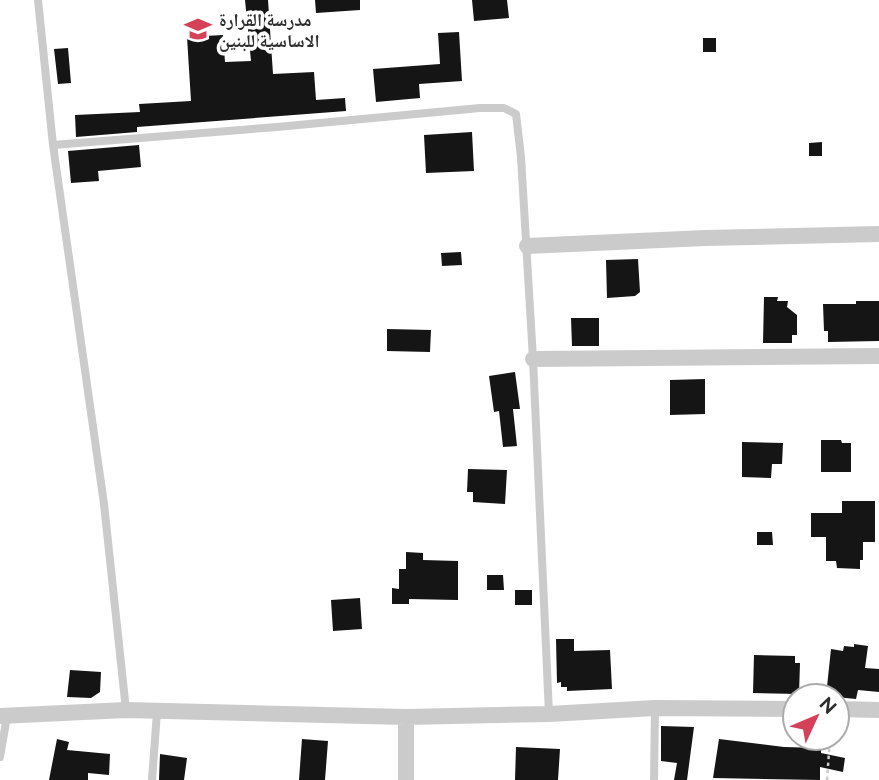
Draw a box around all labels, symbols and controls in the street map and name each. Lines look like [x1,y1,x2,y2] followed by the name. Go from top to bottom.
[219,9,320,52] place label: مدرسة القرارة الاساسية للبنين
[183,14,213,44] school or university icon: مدرسة القرارة الاساسية للبنين
[781,682,851,752] north arrow
[815,692,841,718] text: N

